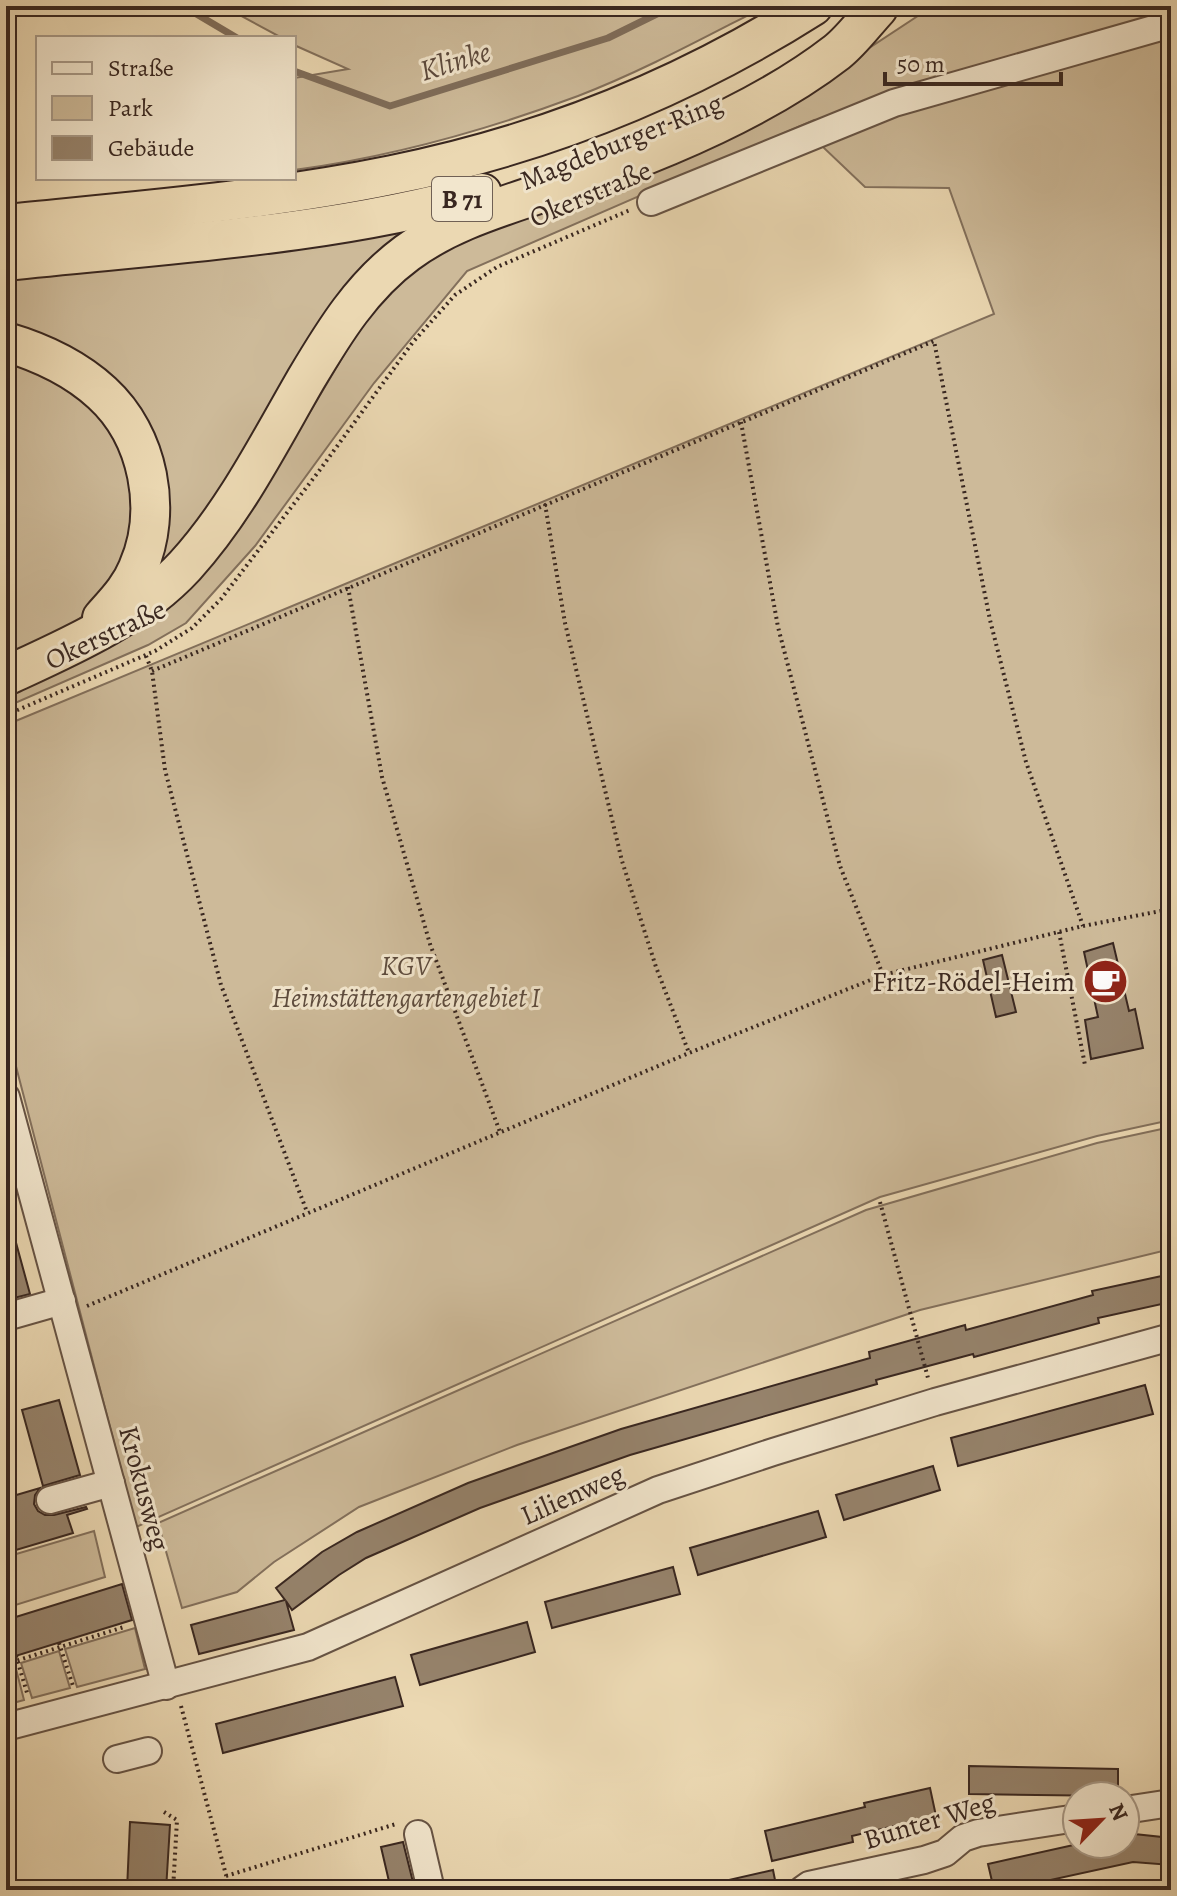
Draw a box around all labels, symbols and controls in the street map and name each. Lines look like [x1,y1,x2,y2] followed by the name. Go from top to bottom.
[415,31,495,91] water label: Klinke
[36,36,296,180] legend
[885,36,1061,86] scale bar
[897,48,945,80] text: 50 m
[108,52,174,84] text: Straße
[515,84,728,200] street label: Magdeburger Ring
[108,92,153,124] text: Park
[108,132,194,164] text: Gebäude
[524,151,657,237] street label: Okerstraße
[432,177,492,221] road number: B 71
[39,590,172,679] street label: Okerstraße
[271,947,541,1017] park label: KGV Heimstättengartengebiet I
[1082,957,1130,1005] cafe icon: Fritz-Rödel-Heim
[872,963,1075,1001] place label: Fritz-Rödel-Heim
[109,1422,179,1555] street label: Krokusweg
[515,1455,630,1535] street label: Lilienweg
[1061,1780,1141,1860] north arrow
[859,1783,1000,1859] street label: Bunter Weg
[1101,1798,1135,1826] text: N

